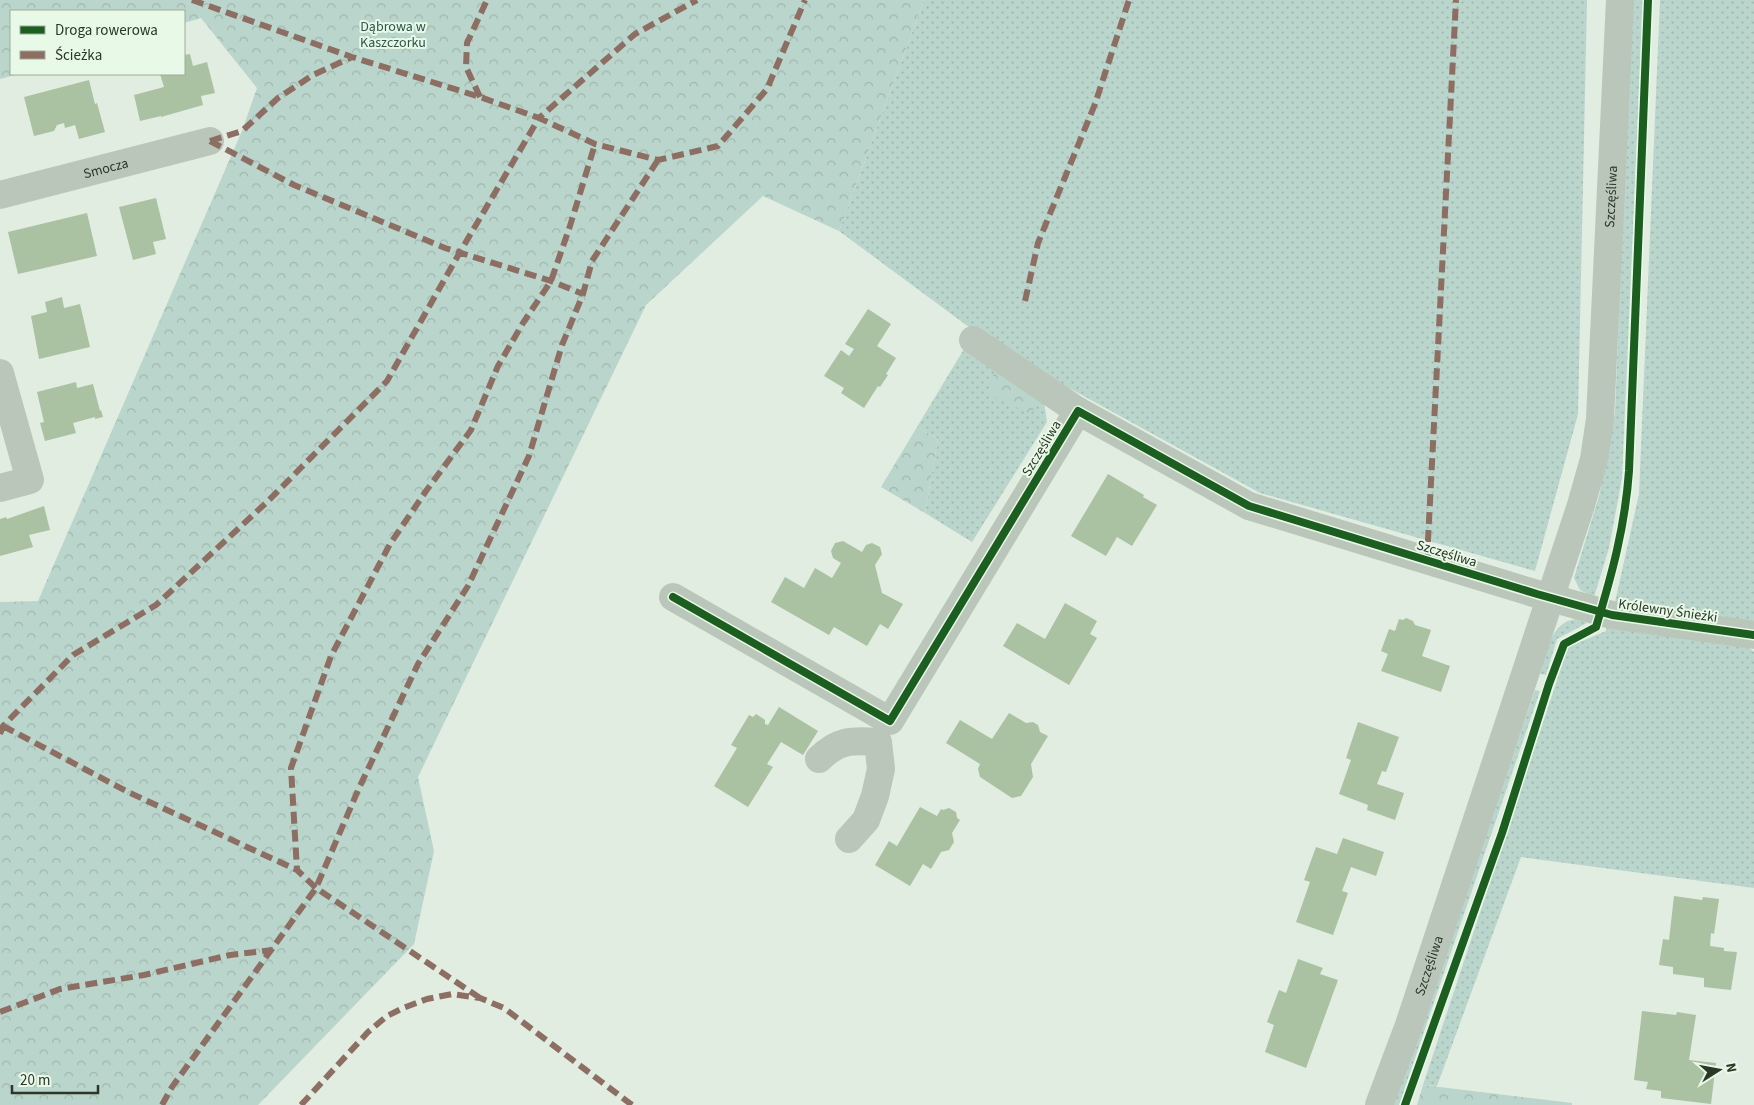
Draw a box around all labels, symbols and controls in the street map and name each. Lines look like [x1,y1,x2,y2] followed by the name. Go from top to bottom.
[10,10,185,75] legend
[360,17,426,53] park label: Dąbrowa w Kaszczorku
[55,20,158,41] text: Droga rowerowa
[55,45,102,66] text: Ścieżka
[81,153,130,184] street label: Smocza
[1600,165,1623,228] street label: Szczęśliwa
[1017,417,1066,480] street label: Szczęśliwa
[1414,535,1479,573] street label: Szczęśliwa
[1617,594,1719,628] street label: Królewny Śnieżki
[1410,933,1449,999] street label: Szczęśliwa
[1694,1045,1744,1095] north arrow
[1720,1061,1741,1074] text: N
[12,1062,99,1094] scale bar
[20,1070,50,1091] text: 20 m

